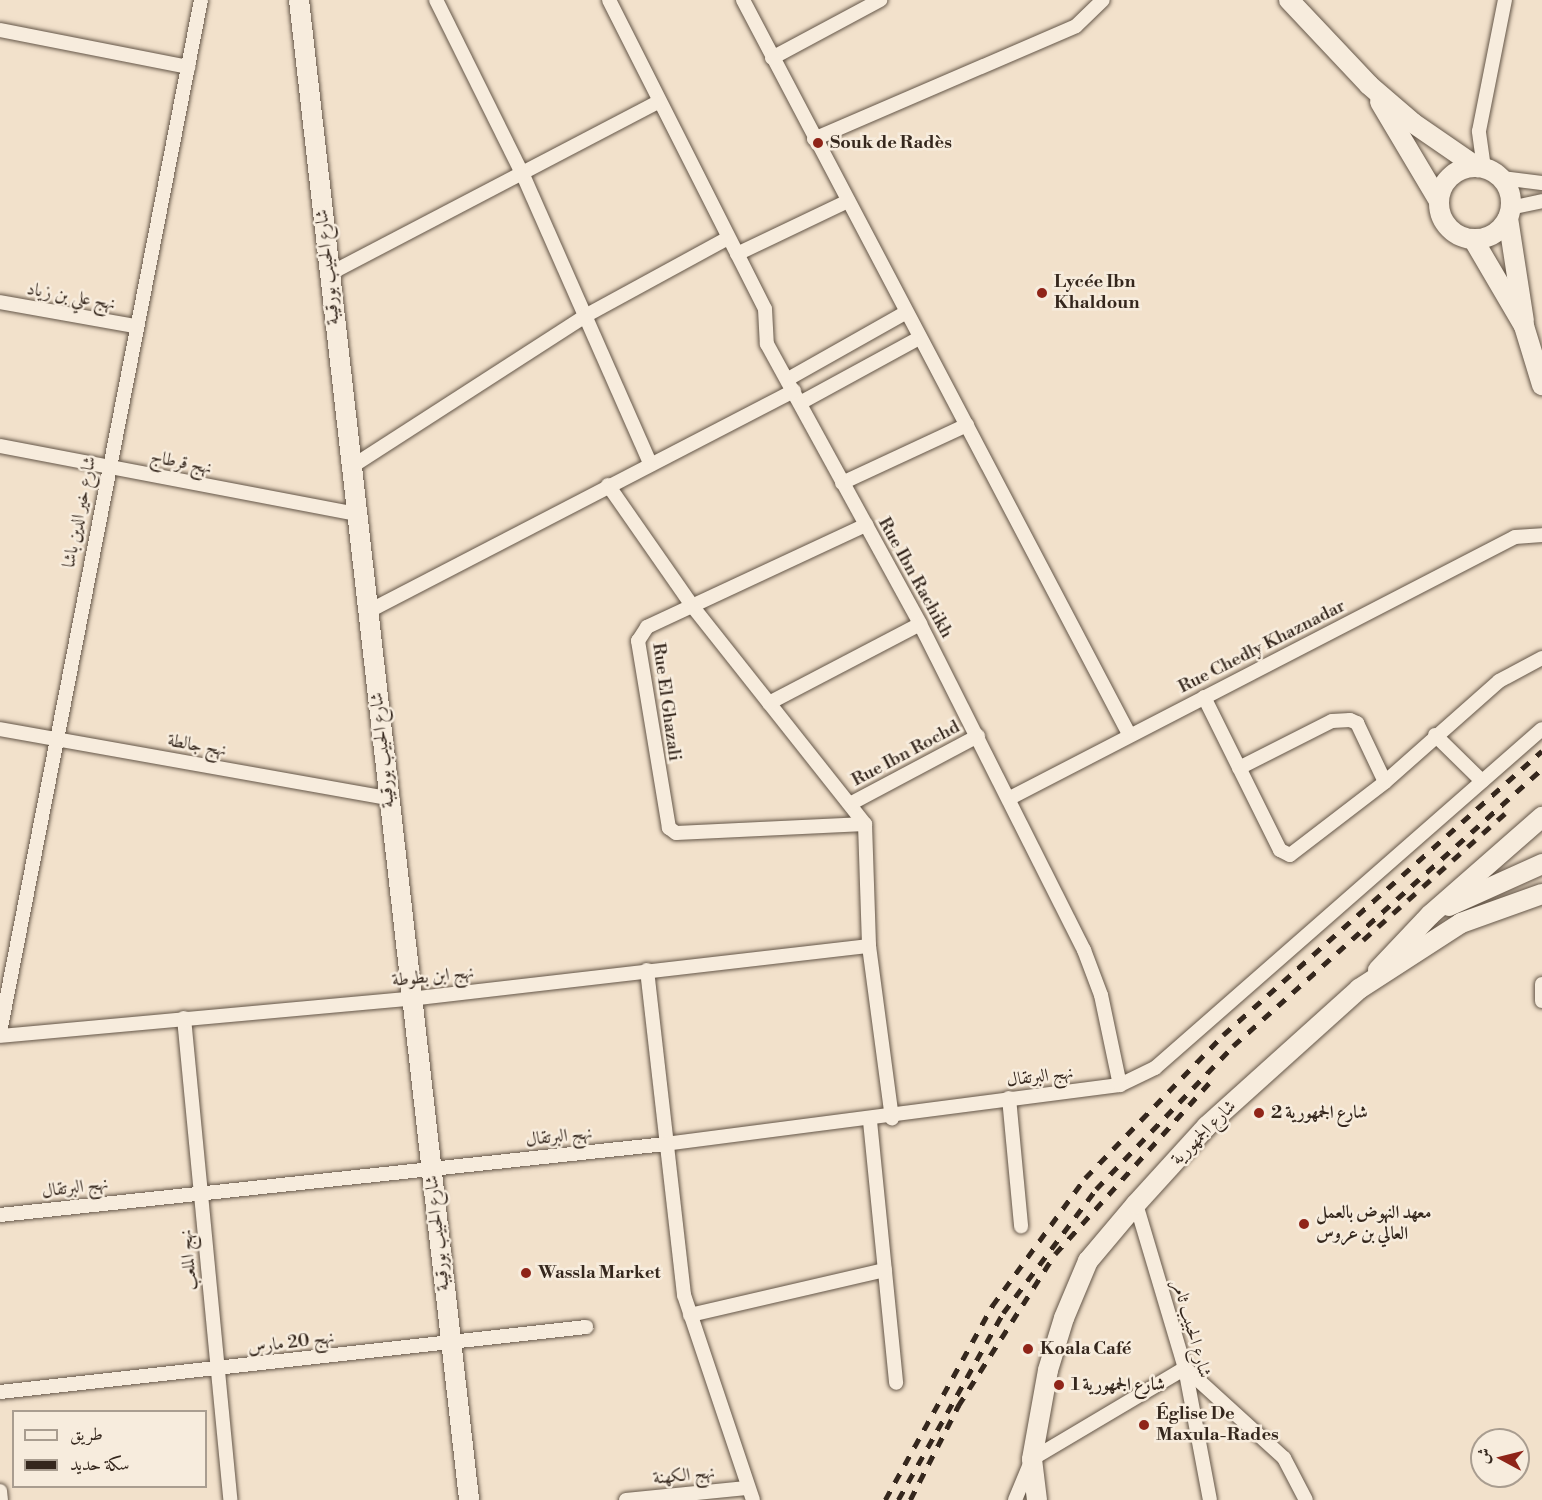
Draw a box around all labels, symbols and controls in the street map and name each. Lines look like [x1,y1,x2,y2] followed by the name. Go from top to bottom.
[830,132,952,154] place label: Souk de Radès
[811,136,825,150] marker: Souk de Radès
[311,208,345,326] street label: شارع الحبيب بورقيبة
[1054,272,1139,314] place label: Lycée Ibn Khaldoun
[25,279,117,315] street label: نهج علي بن زياد
[1035,286,1049,300] marker: Lycée Ibn Khaldoun
[148,446,214,480] street label: نهج قرطاج
[59,454,101,570] street label: شارع خير الدين باشا
[873,514,957,642] street label: Rue Ibn Rachikh
[1175,596,1349,698] street label: Rue Chedly Khaznadar
[647,642,685,762] street label: Rue El Ghazali
[366,691,400,809] street label: شارع الحبيب بورقيبة
[848,716,964,792] street label: Rue Ibn Rochd
[166,730,228,762] street label: نهج جالطة
[391,962,475,992] street label: نهج ابن بطوطة
[1005,1062,1075,1092] street label: نهج البرتقال
[1167,1096,1241,1170] street label: شارع الجمهورية
[1271,1102,1368,1124] place label: شارع الجمهورية 2
[1252,1106,1266,1120] marker: شارع الجمهورية 2
[525,1123,593,1151] street label: نهج البرتقال
[40,1173,110,1203] street label: نهج البرتقال
[421,1174,455,1292] street label: شارع الحبيب بورقيبة
[1316,1203,1431,1246] place label: معهد النهوض بالعمل العالي بن عروس
[1297,1217,1311,1231] marker: معهد النهوض بالعمل العالي بن عروس
[176,1229,202,1291] street label: نهج الملعب
[538,1262,661,1284] place label: Wassla Market
[519,1266,533,1280] marker: Wassla Market
[1167,1278,1215,1380] street label: شارع الحبيب ثامر
[247,1327,335,1359] street label: نهج 20 مارس
[1040,1338,1131,1360] place label: Koala Café
[1021,1342,1035,1356] marker: Koala Café
[1071,1374,1165,1396] place label: شارع الجمهورية 1
[1052,1378,1066,1392] marker: شارع الجمهورية 1
[1156,1404,1279,1446] place label: Église De Maxula-Rades
[12,1410,207,1488] legend
[1137,1418,1151,1432] marker: Église De Maxula-Rades
[70,1423,103,1446] text: طريق
[1470,1428,1530,1488] north arrow
[1473,1447,1495,1465] text: ش
[70,1453,129,1476] text: سكة حديد
[652,1462,716,1490] street label: نهج الكهنة

